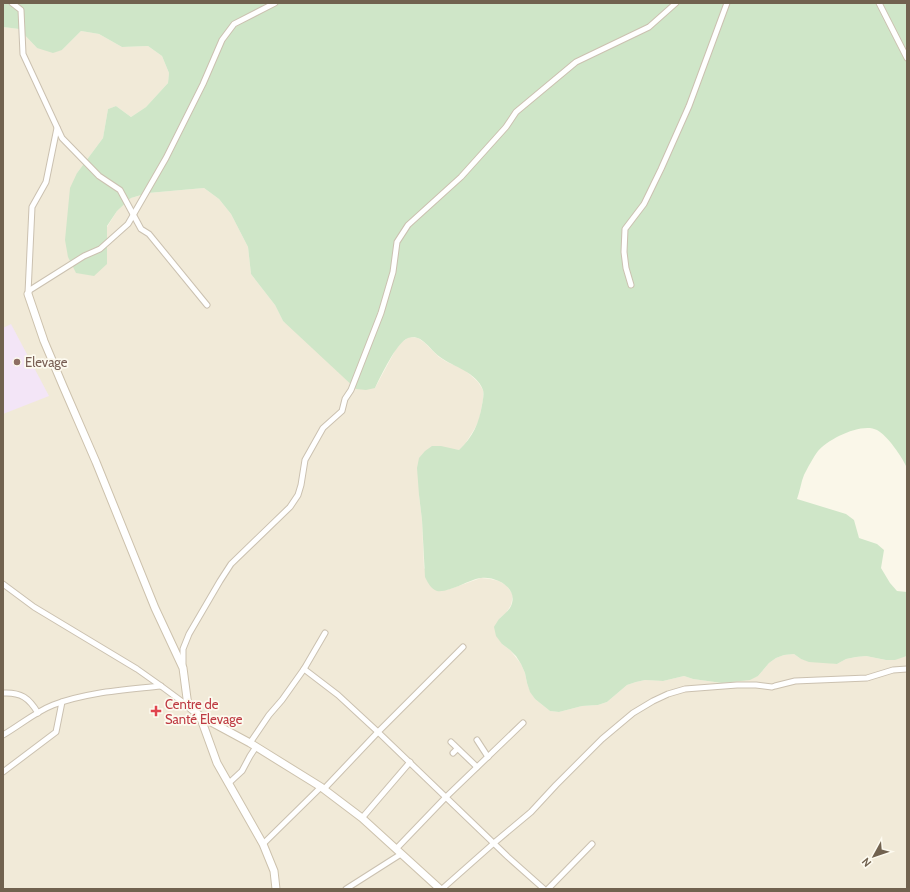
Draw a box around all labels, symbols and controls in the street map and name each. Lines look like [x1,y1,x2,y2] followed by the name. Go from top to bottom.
[25,354,68,370] place label: Elevage
[12,357,22,367] marker: Elevage
[165,696,243,727] place label: Centre de Santé Elevage
[150,705,162,717] marker: Centre de Santé Elevage
[854,836,894,876] north arrow
[858,855,874,870] text: N

